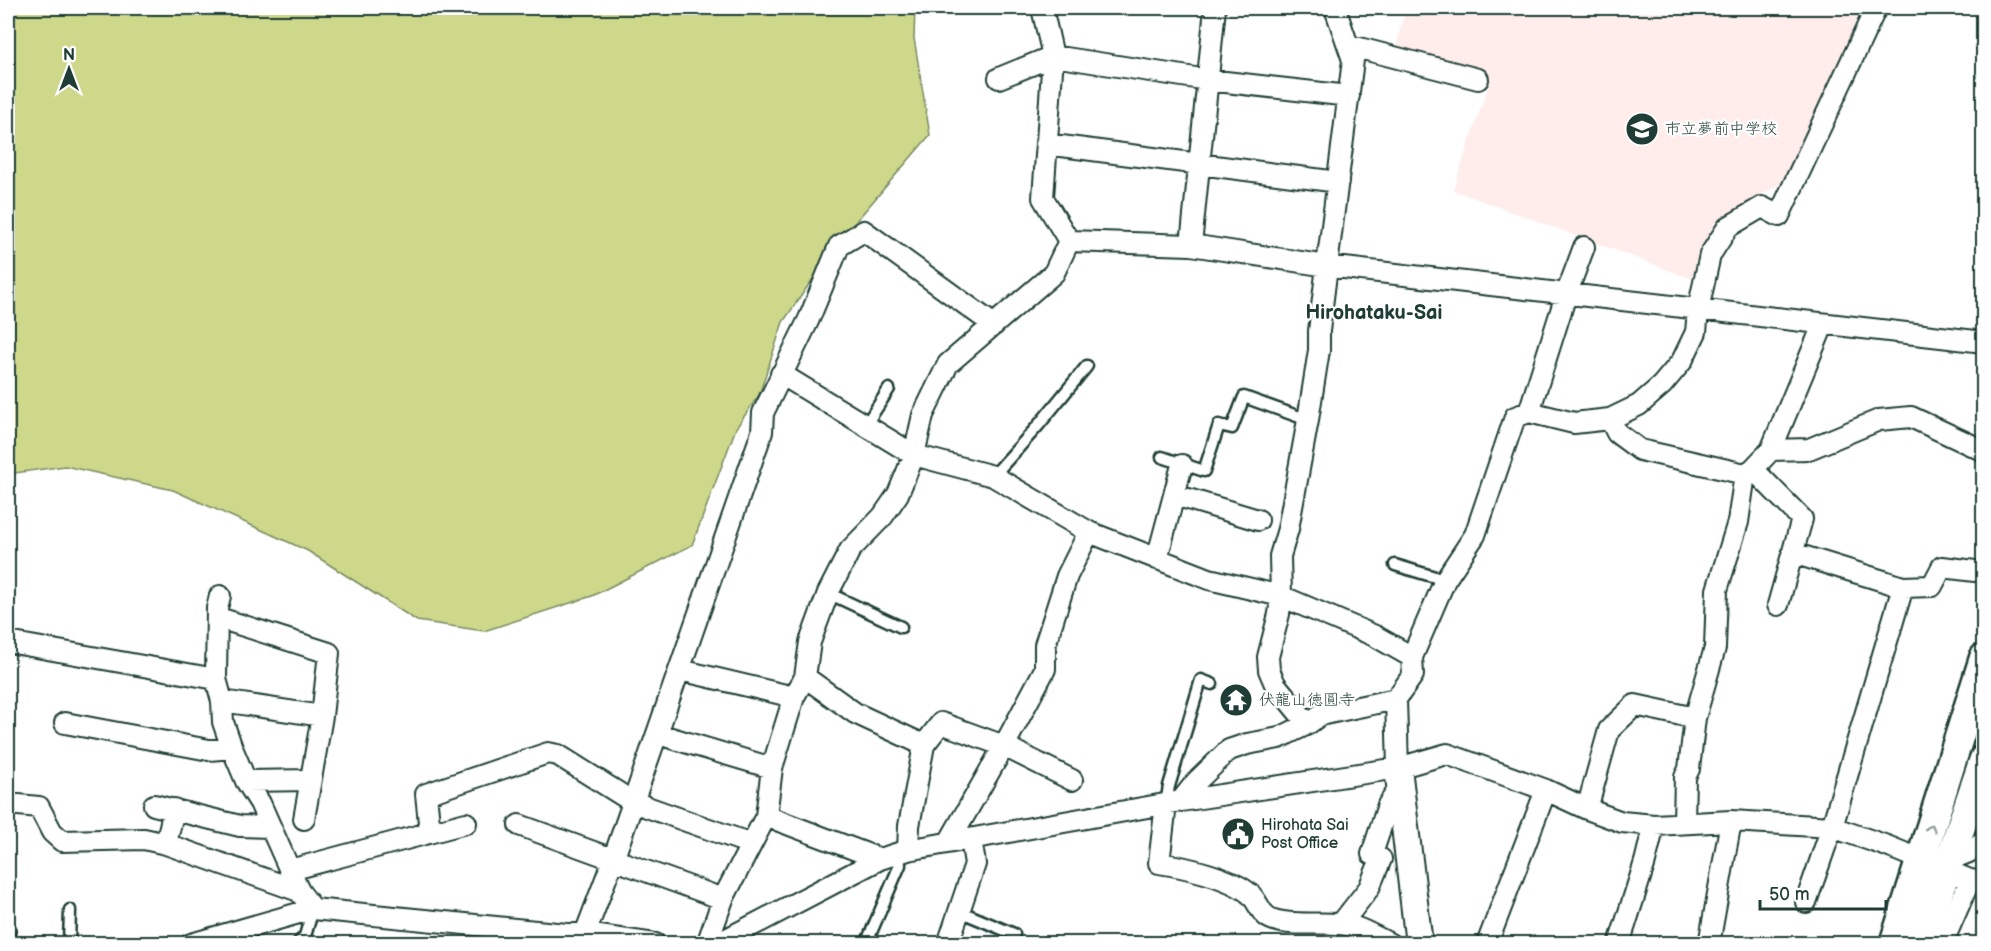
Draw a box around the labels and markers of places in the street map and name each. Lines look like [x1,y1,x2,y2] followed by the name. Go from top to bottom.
[1624,111,1660,147] school or university icon: 市立夢前中学校
[1665,120,1777,139] place label: 市立夢前中学校
[1218,682,1254,718] temple icon: 伏龍山徳圓寺
[1259,691,1355,710] place label: 伏龍山徳圓寺
[1220,816,1256,852] public building icon: Hirohata Sai Post Office
[1261,816,1349,853] place label: Hirohata Sai Post Office

